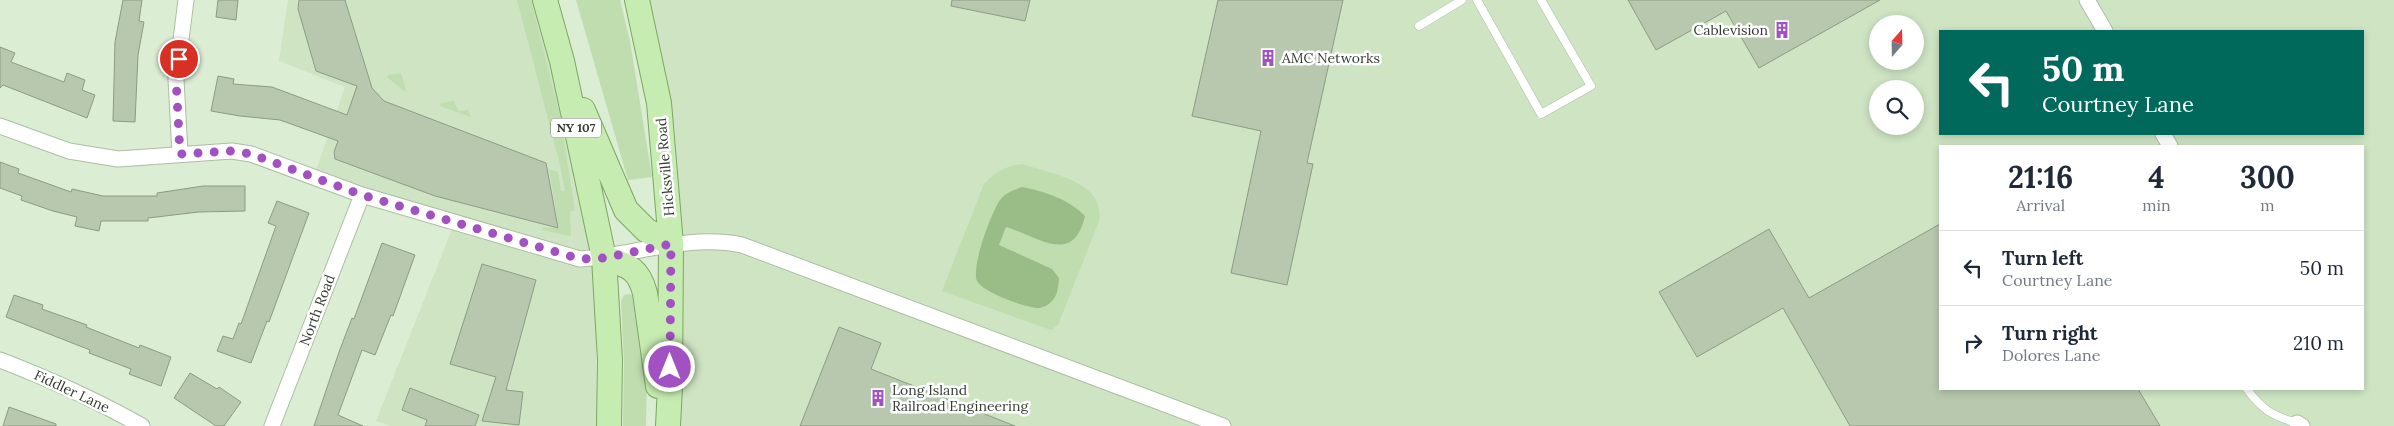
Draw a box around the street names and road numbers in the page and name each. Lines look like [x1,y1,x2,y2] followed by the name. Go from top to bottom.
[652,117,678,217] street label: Hicksville Road
[551,119,601,138] road number: NY 107
[295,272,339,348] street label: North Road
[31,366,113,416] street label: Fiddler Lane

